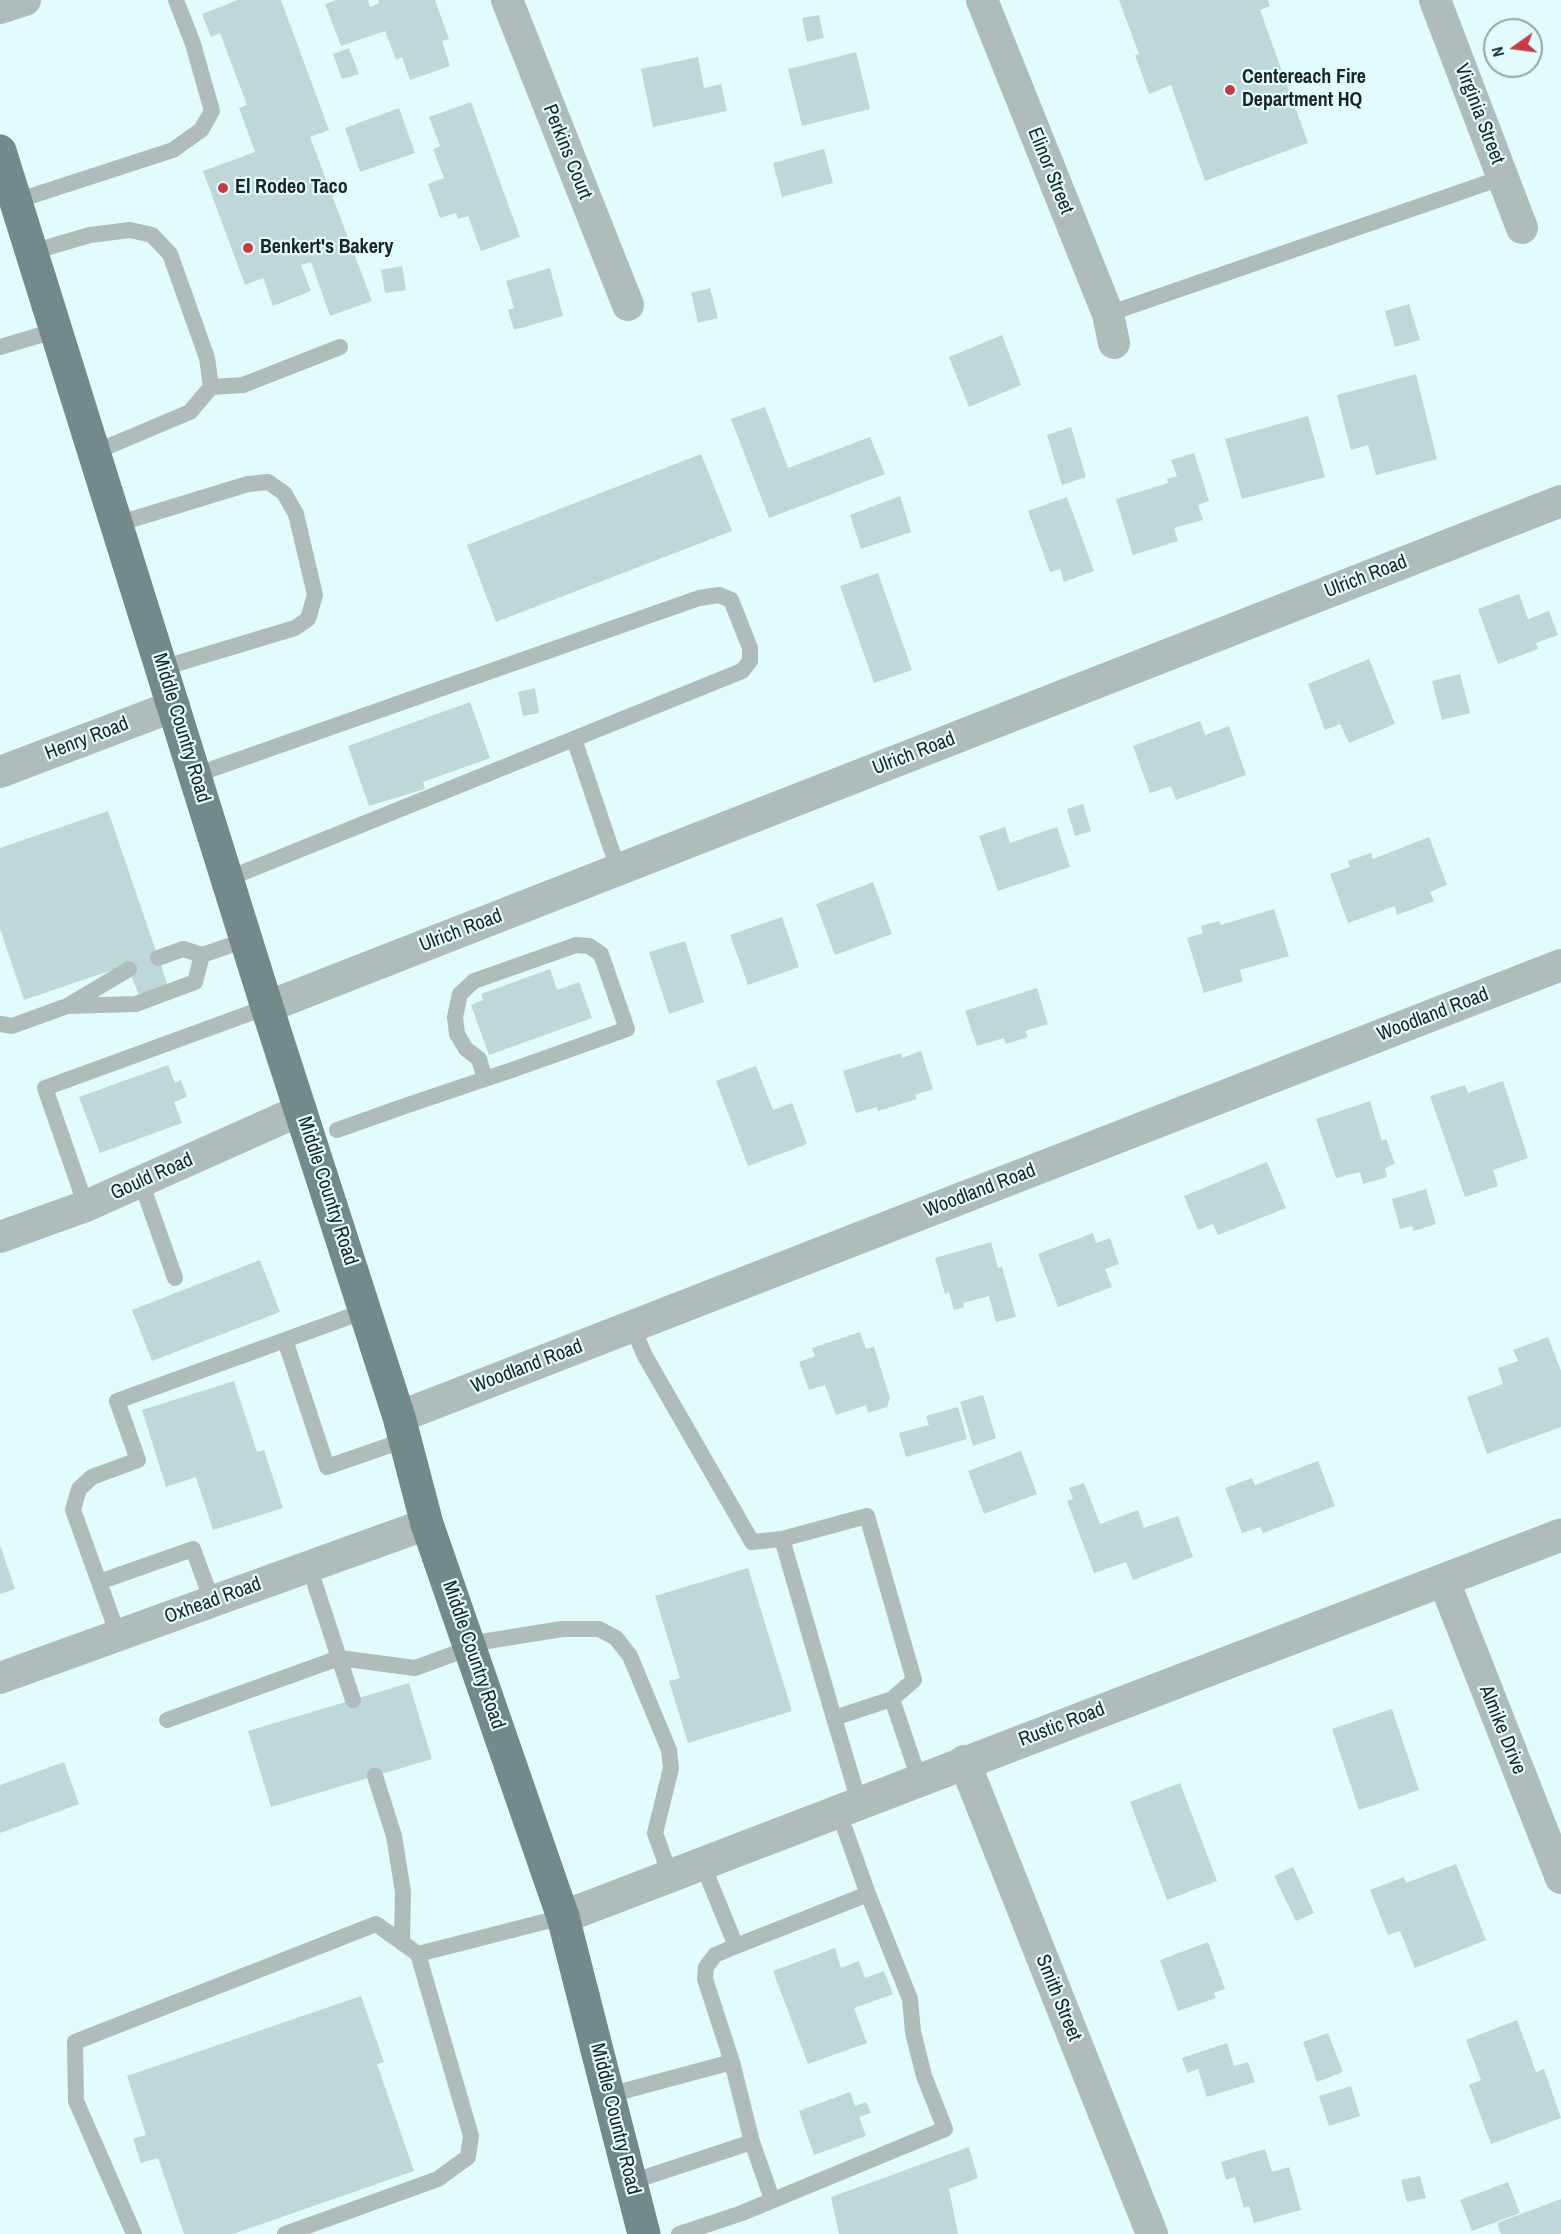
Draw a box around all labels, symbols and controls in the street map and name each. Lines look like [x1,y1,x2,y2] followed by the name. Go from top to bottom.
[1483,18,1543,78] north arrow
[1486,45,1509,59] text: N
[1449,60,1509,168] street label: Virginia Street
[1242,66,1366,113] place label: Centereach Fire Department HQ
[1223,83,1237,97] marker: Centereach Fire Department HQ
[537,101,597,203] street label: Perkins Court
[1022,124,1078,218] street label: Elinor Street
[235,176,348,200] place label: El Rodeo Taco
[216,181,230,195] marker: El Rodeo Taco
[260,236,393,260] place label: Benkert's Bakery
[241,241,255,255] marker: Benkert's Bakery
[1321,550,1411,604] street label: Ulrich Road
[147,650,215,806] street label: Middle Country Road
[42,712,132,766] street label: Henry Road
[869,727,959,781] street label: Ulrich Road
[416,904,506,958] street label: Ulrich Road
[1374,983,1492,1047] street label: Woodland Road
[292,1114,362,1268] street label: Middle Country Road
[107,1148,197,1206] street label: Gould Road
[921,1159,1039,1223] street label: Woodland Road
[468,1335,586,1399] street label: Woodland Road
[161,1572,265,1630] street label: Oxhead Road
[436,1578,510,1732] street label: Middle Country Road
[1473,1682,1531,1778] street label: Almike Drive
[1016,1698,1108,1752] street label: Rustic Road
[1030,1951,1086,2045] street label: Smith Street
[585,2041,645,2197] street label: Middle Country Road

